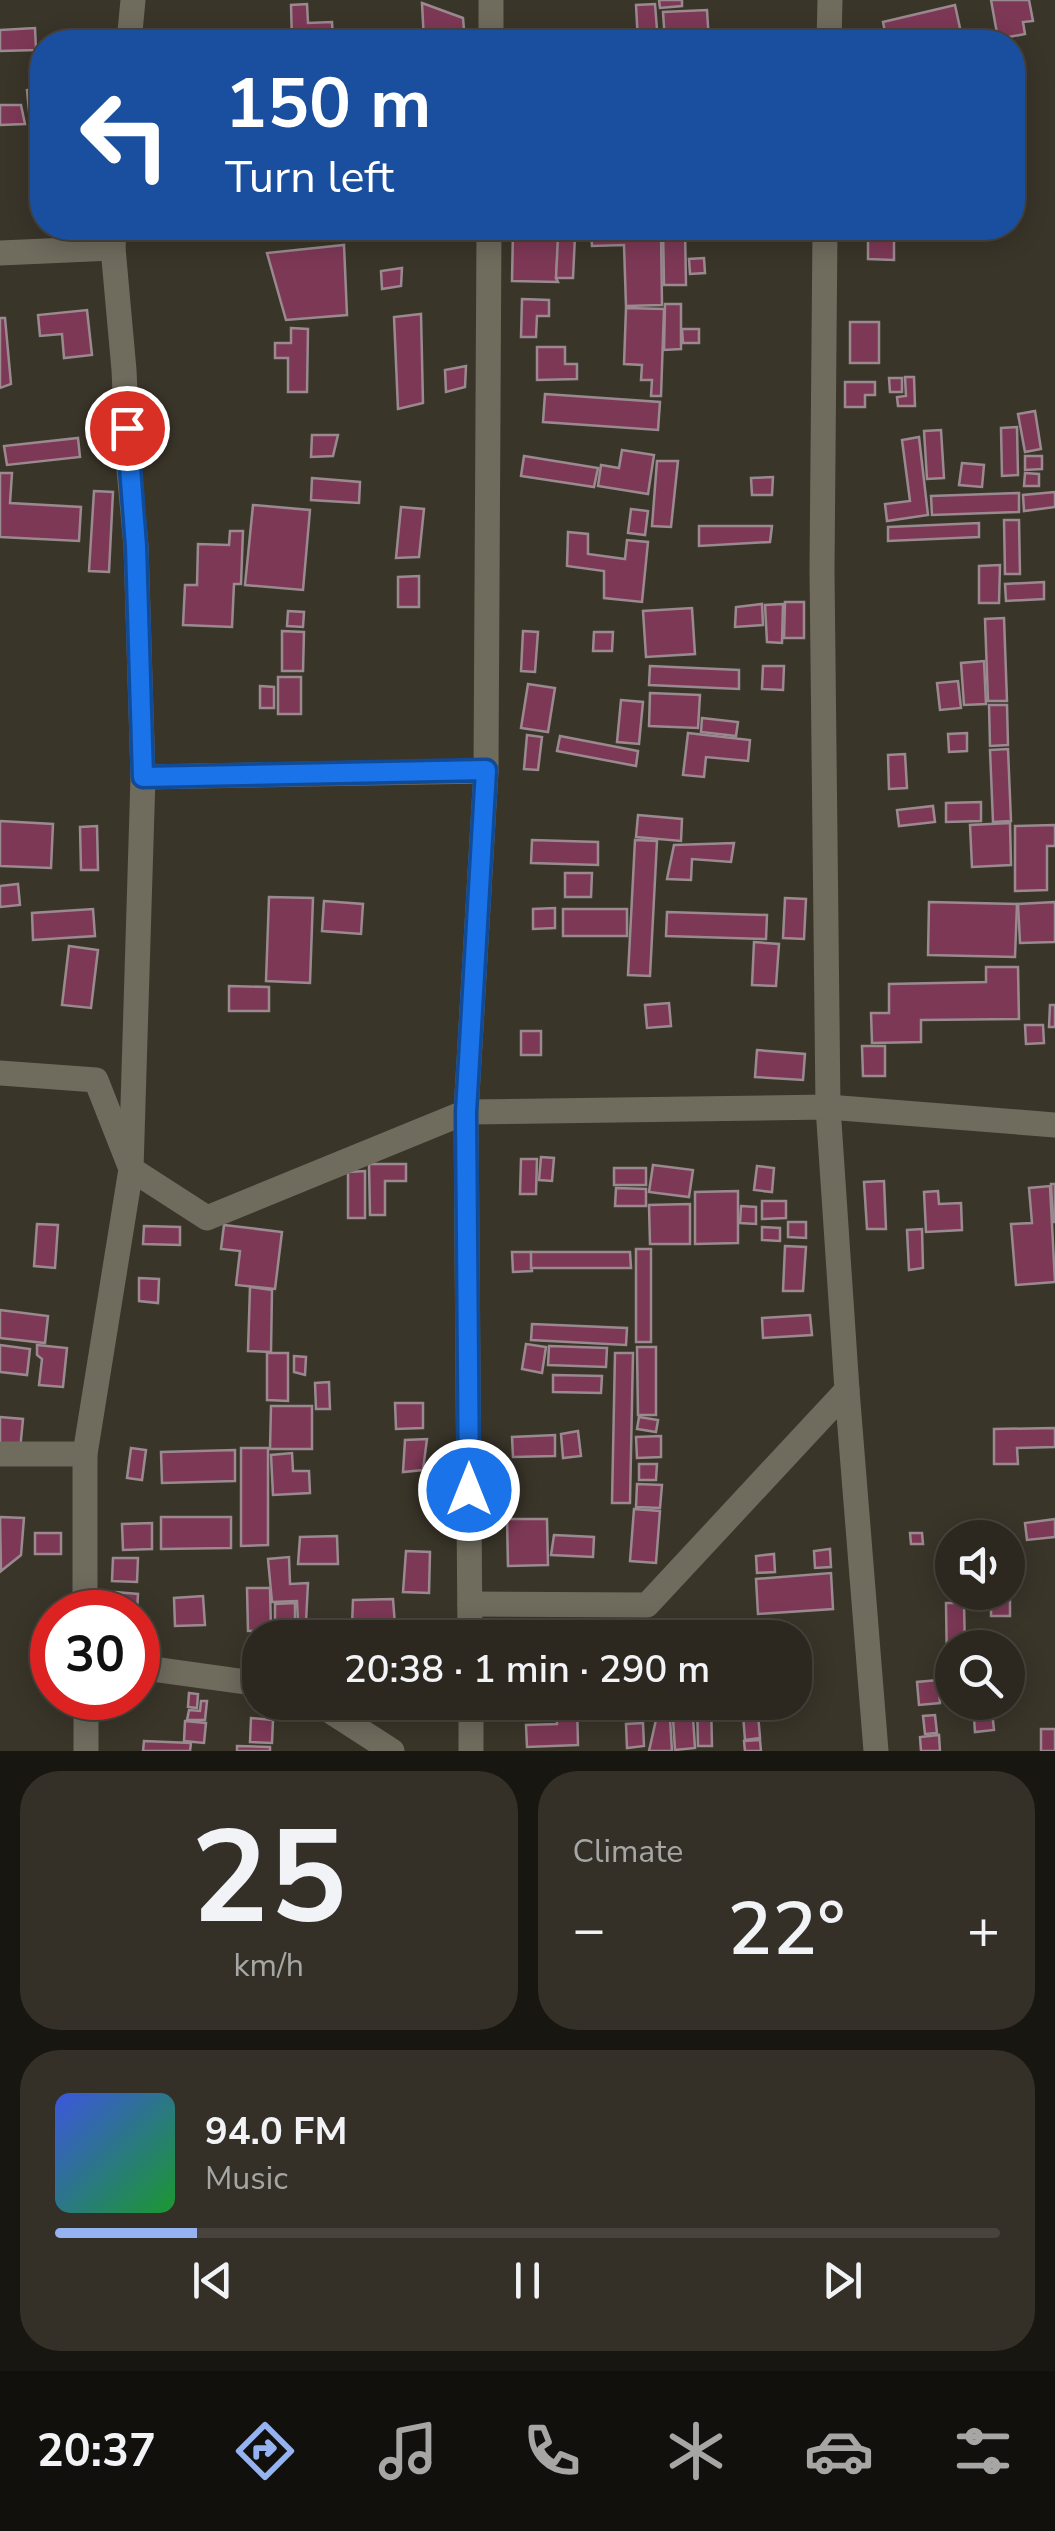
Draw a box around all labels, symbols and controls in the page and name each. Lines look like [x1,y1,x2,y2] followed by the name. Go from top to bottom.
[225,56,431,152] text: 150 m
[60,70,190,200] icon: left
[225,147,394,208] text: Turn left
[85,386,170,471] pin
[100,401,155,456] icon: arrive
[417,1438,521,1542] position arrow
[935,1520,1025,1720] map controls
[935,1520,1025,1610] button: sound
[30,1590,160,1720] speed limit sign: 30
[935,1630,1025,1720] button: search
[344,1644,710,1695] text: 20:38 · 1 min · 290 m
[191,1790,347,1967] text: 25
[573,1830,683,1873] text: Climate
[727,1878,845,1980] text: 22°
[573,1892,606,1967] text: −
[967,1892,1000,1967] text: +
[233,1944,304,1987] text: km/h
[205,2106,347,2157] text: 94.0 FM
[205,2157,288,2200] text: Music
[185,2253,240,2308] icon: previous
[500,2253,555,2308] icon: pause
[815,2253,870,2308] icon: next
[230,2416,300,2486] icon: directions
[373,2416,443,2486] icon: music
[517,2416,587,2486] icon: phone
[661,2416,731,2486] icon: climate
[804,2416,874,2486] icon: car
[948,2416,1018,2486] icon: filters
[37,2421,156,2482] text: 20:37

